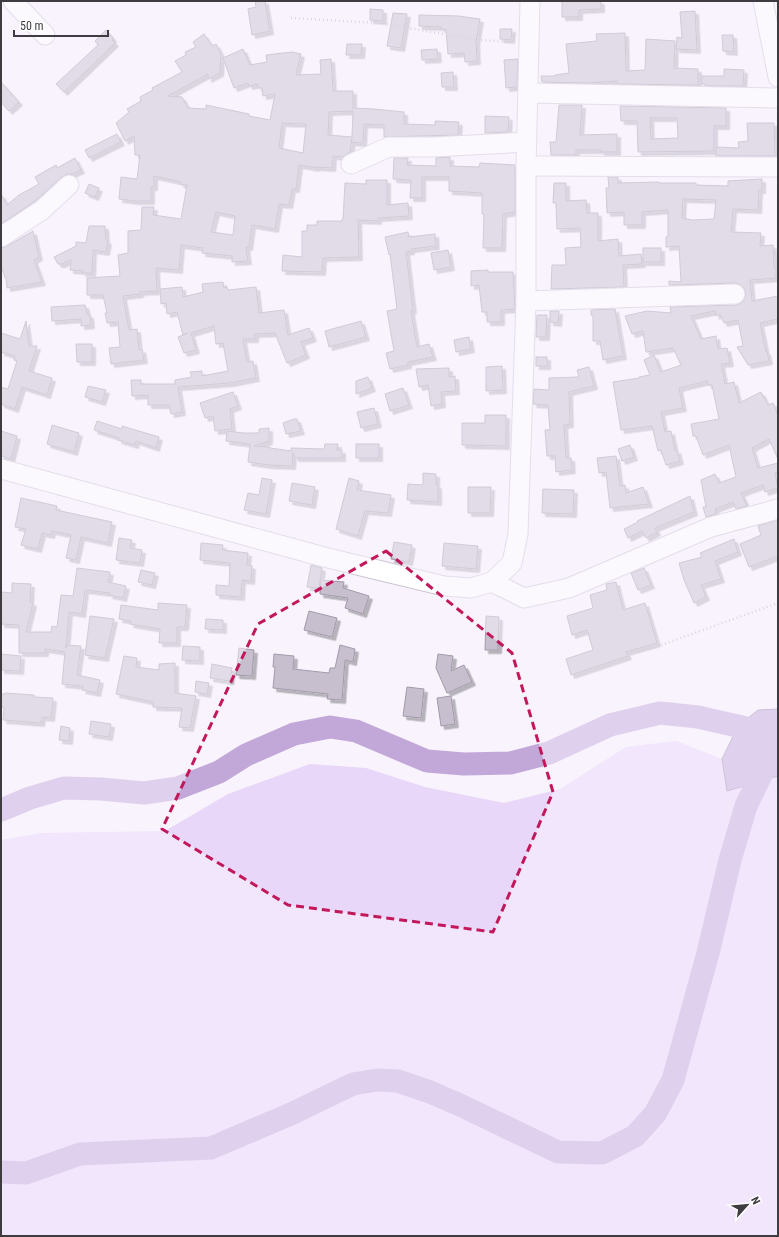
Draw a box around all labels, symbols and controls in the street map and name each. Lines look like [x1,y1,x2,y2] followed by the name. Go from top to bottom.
[14,12,108,38] scale bar
[20,19,44,33] text: 50 m
[727,1185,767,1225] north arrow
[748,1195,763,1207] text: N

